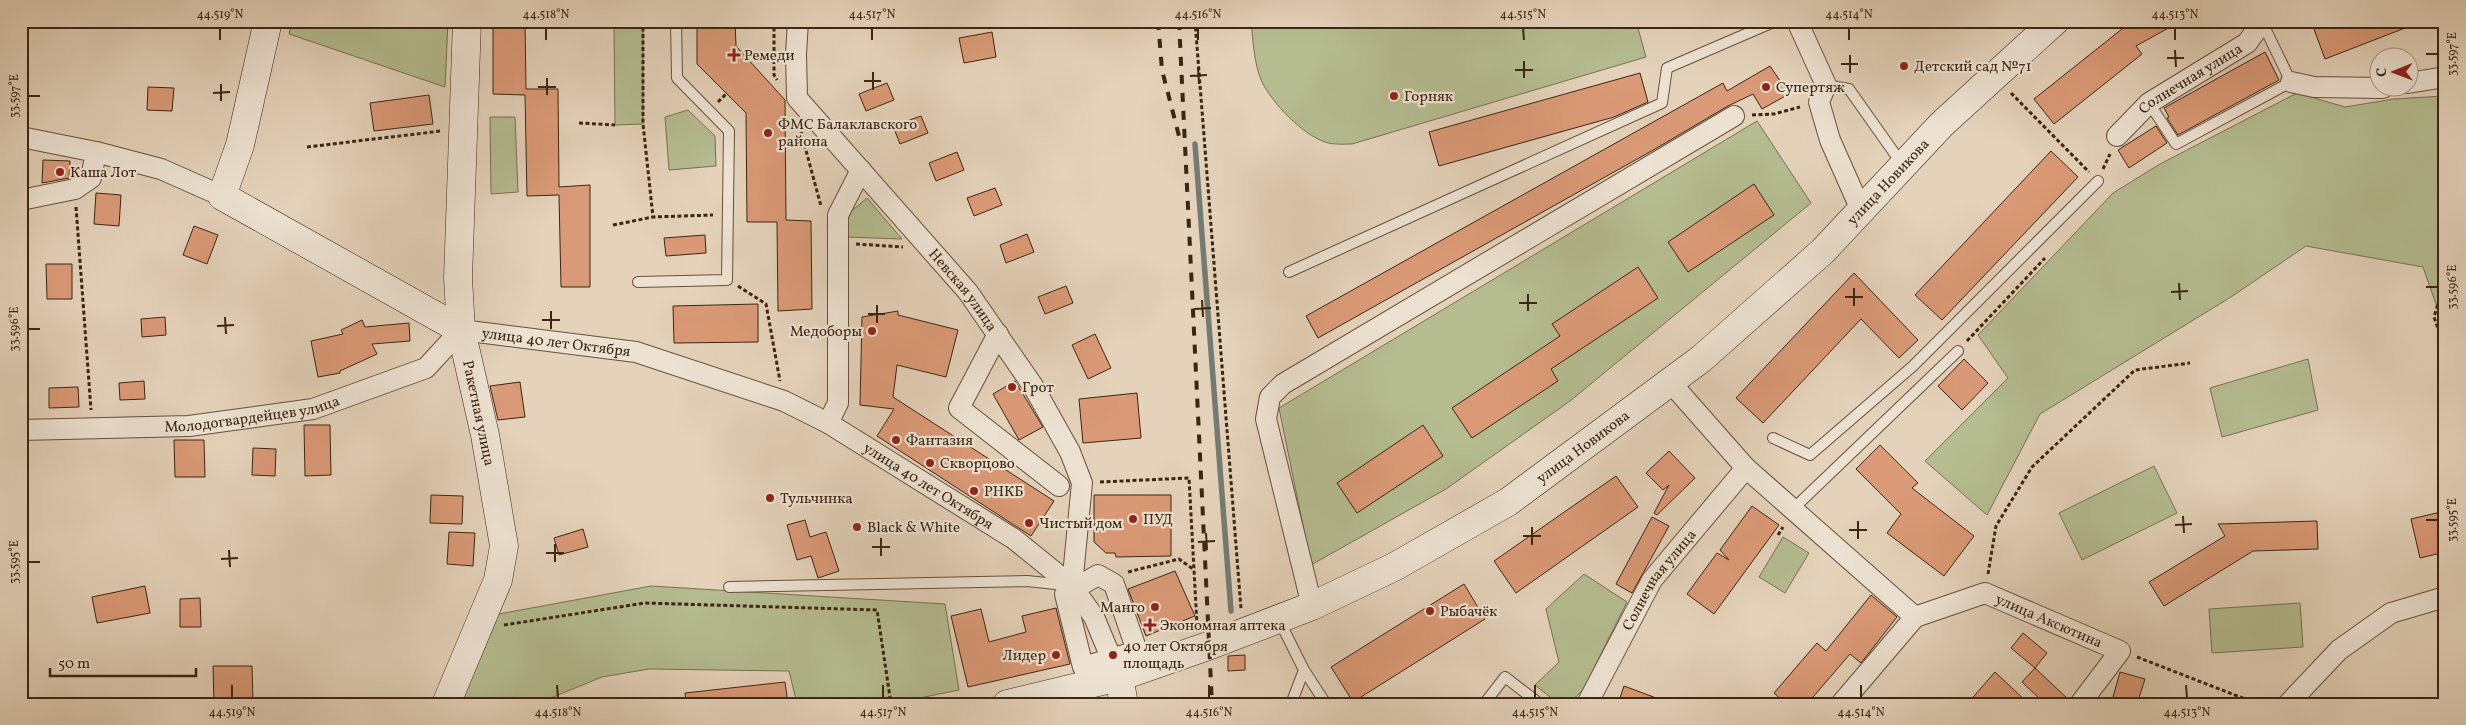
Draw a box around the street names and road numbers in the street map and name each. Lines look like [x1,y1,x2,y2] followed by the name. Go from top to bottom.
[2135,39,2247,120] street label: Солнечная улица
[1843,135,1935,231] street label: улица Новикова
[923,245,1001,336] street label: Невская улица
[480,324,632,363] street label: улица 40 лет Октября
[456,359,499,468] street label: Ракетная улица
[164,391,343,439] street label: Молодогвардейцев улица
[1533,406,1635,489] street label: улица Новикова
[859,438,997,536] street label: улица 40 лет Октября
[1618,526,1702,635] street label: Солнечная улица
[1992,590,2105,654] street label: улица Аксютина

